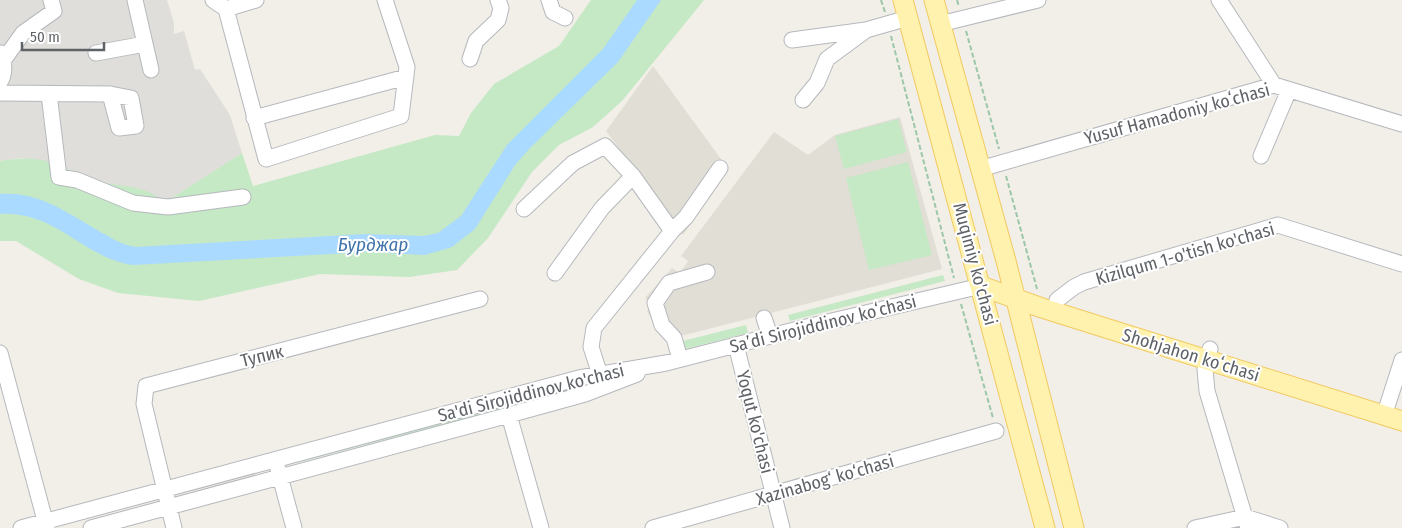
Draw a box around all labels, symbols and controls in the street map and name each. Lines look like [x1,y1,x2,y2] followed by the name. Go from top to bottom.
[22,20,105,52] scale bar
[30,28,60,46] text: 50 m
[1082,79,1272,149] street label: Yusuf Hamadoniy koʻchasi
[948,200,1002,328] street label: Muqimiy ko'chasi
[1093,218,1277,290] street label: Kizilqum 1-o'tish ko'chasi
[338,233,408,256] water label: Бурджар
[727,290,919,358] street label: Saʼdi Sirojiddinov koʻchasi
[1120,324,1262,386] street label: Shohjahon koʻchasi
[238,340,286,372] street label: Тупик
[436,359,626,427] street label: Sa'di Sirojiddinov ko'chasi
[732,368,778,476] street label: Yoqut ko'chasi
[754,450,896,510] street label: Xazinabog‘ ko‘chasi

